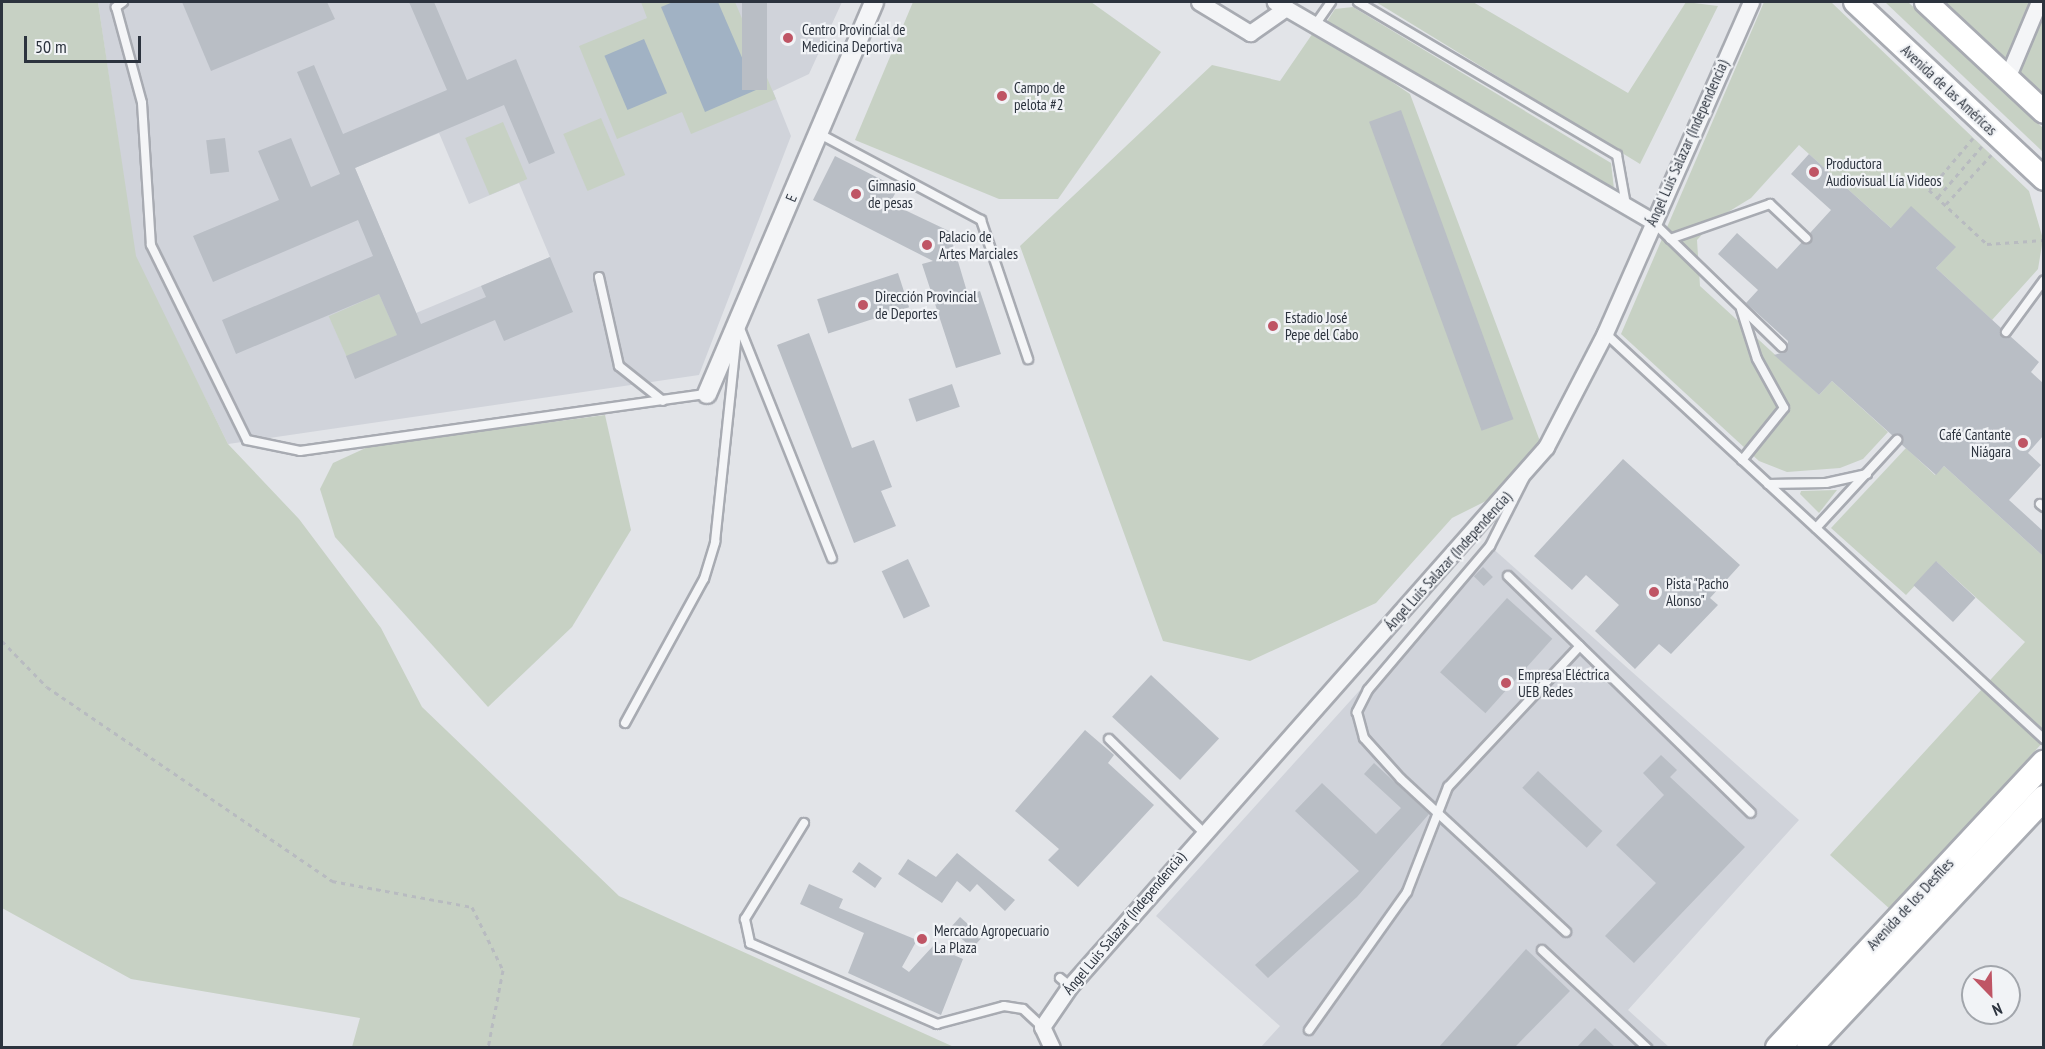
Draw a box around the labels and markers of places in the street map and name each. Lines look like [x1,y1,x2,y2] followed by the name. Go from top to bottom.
[802,20,906,55] place label: Centro Provincial de Medicina Deportiva
[779,29,797,47] marker: Centro Provincial de Medicina Deportiva
[1014,78,1065,113] place label: Campo de pelota #2
[995,89,1009,103] marker: Campo de pelota #2
[1826,154,1942,189] place label: Productora Audiovisual Lía Videos
[1807,165,1821,179] marker: Productora Audiovisual Lía Videos
[868,176,916,211] place label: Gimnasio de pesas
[849,187,863,201] marker: Gimnasio de pesas
[939,227,1018,262] place label: Palacio de Artes Marciales
[920,238,934,252] marker: Palacio de Artes Marciales
[875,287,977,322] place label: Dirección Provincial de Deportes
[856,298,870,312] marker: Dirección Provincial de Deportes
[1285,308,1358,343] place label: Estadio José Pepe del Cabo
[1266,319,1280,333] marker: Estadio José Pepe del Cabo
[1939,425,2011,460] place label: Café Cantante Niágara
[2016,436,2030,450] marker: Café Cantante Niágara
[1666,574,1729,609] place label: Pista "Pacho Alonso"
[1647,585,1661,599] marker: Pista "Pacho Alonso"
[1518,665,1609,700] place label: Empresa Eléctrica UEB Redes
[1499,676,1513,690] marker: Empresa Eléctrica UEB Redes
[934,921,1050,956] place label: Mercado Agropecuario La Plaza
[915,932,929,946] marker: Mercado Agropecuario La Plaza

